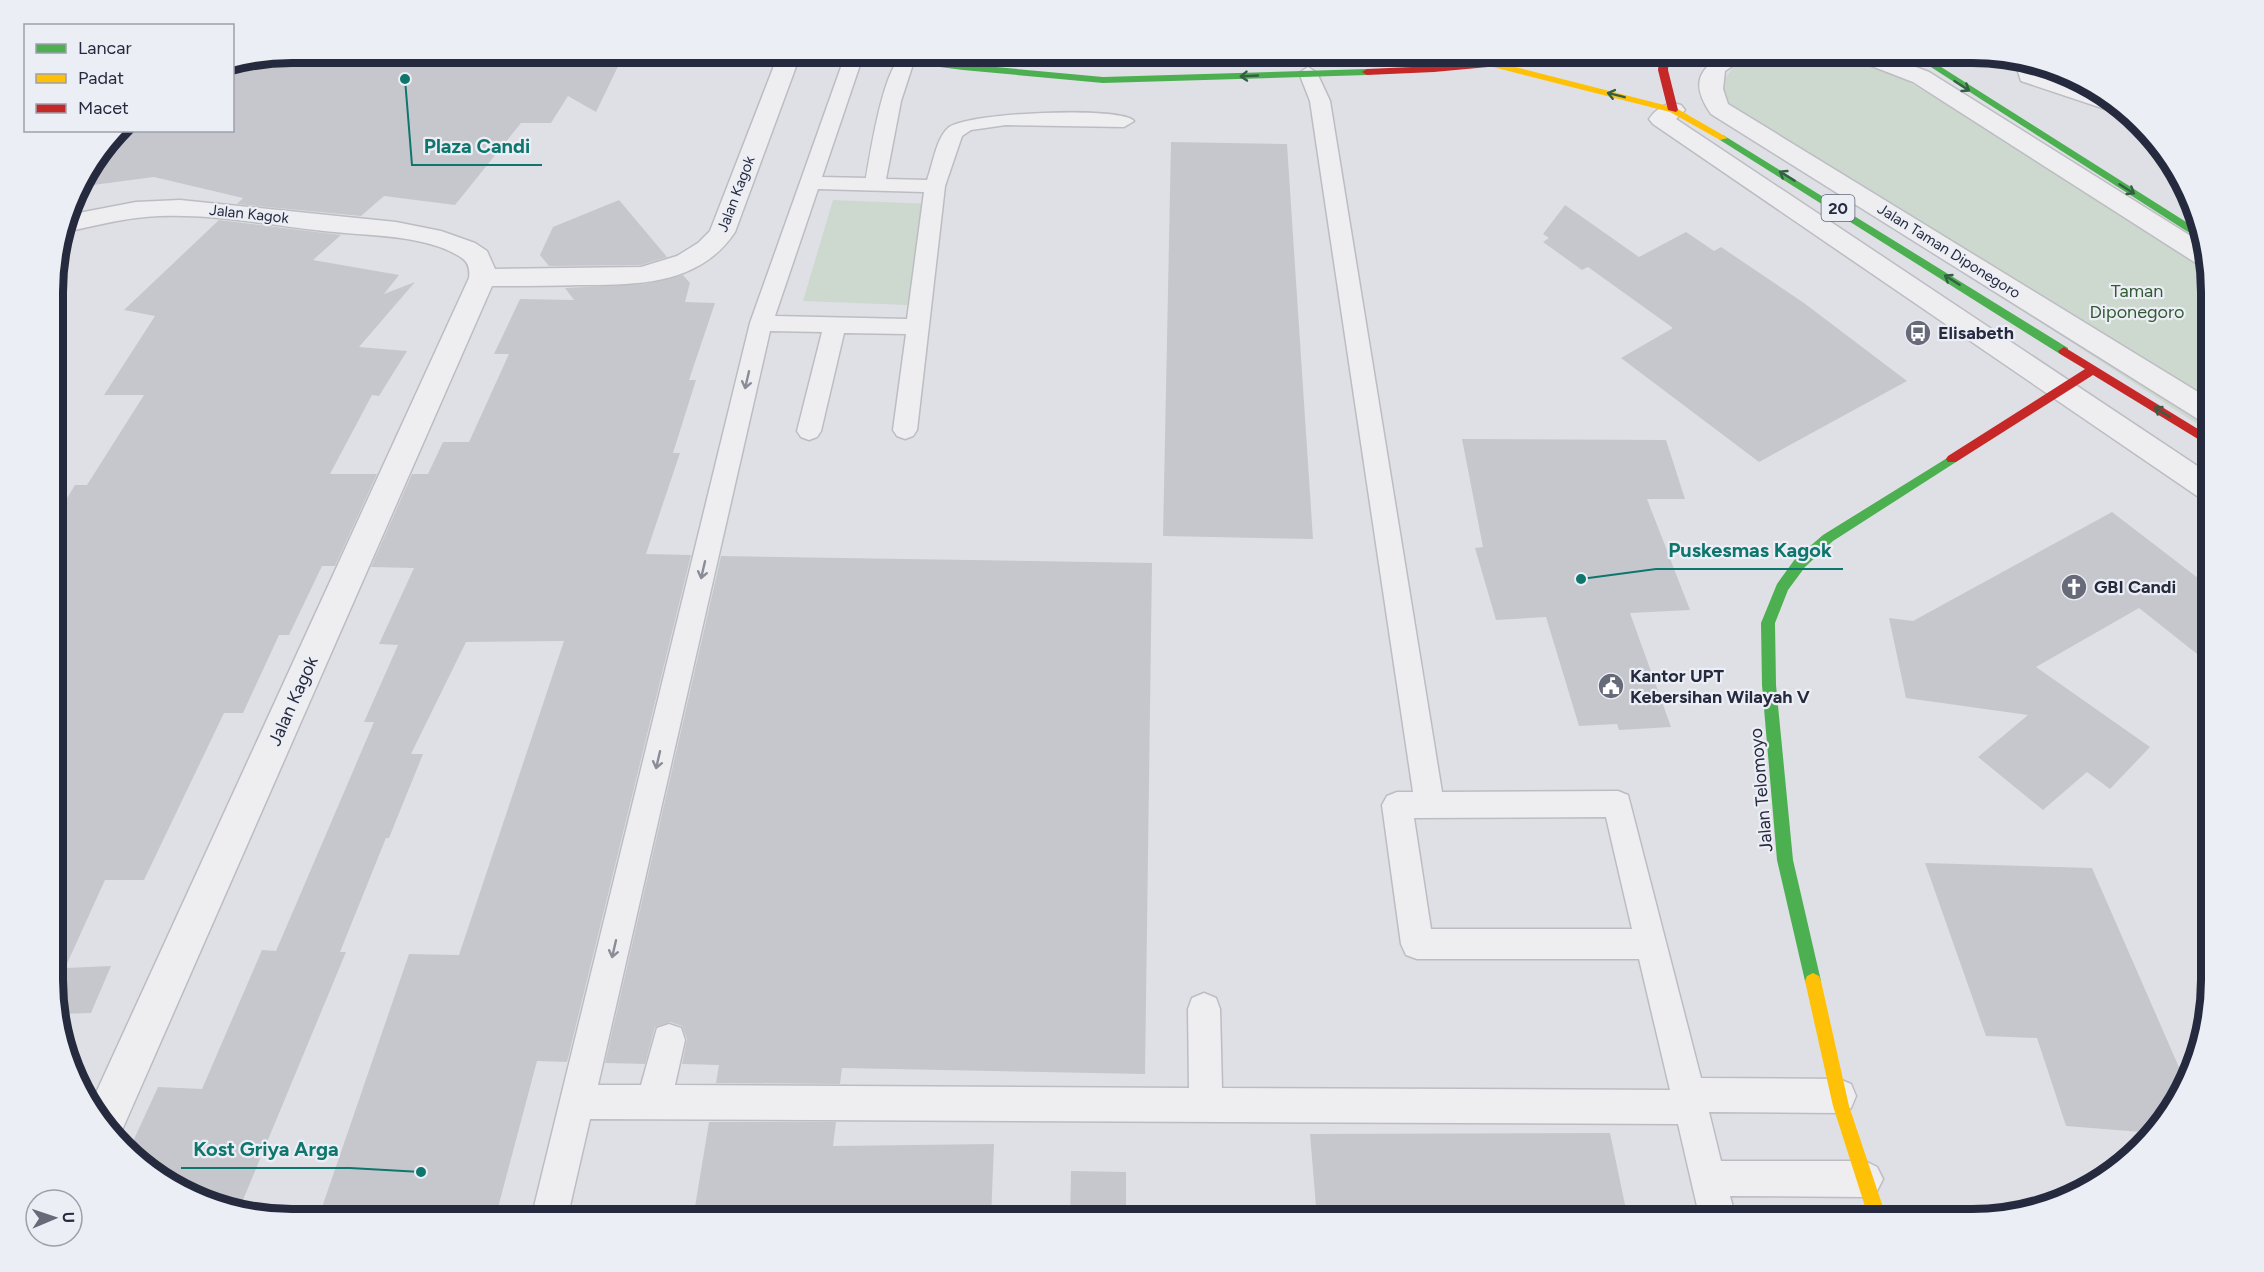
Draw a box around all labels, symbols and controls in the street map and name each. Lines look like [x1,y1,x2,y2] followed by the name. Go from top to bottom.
[24,24,234,132] legend
[78,37,132,59] text: Lancar
[78,67,124,89] text: Padat
[1239,70,1259,81] one-way arrow
[1953,79,1970,92] one-way arrow
[1607,89,1626,101] one-way arrow
[78,97,129,119] text: Macet
[412,127,542,165] callout: Plaza Candi
[424,134,530,158] text: Plaza Candi
[713,153,759,235] street label: Jalan Kagok
[1778,169,1795,182] one-way arrow
[2118,184,2135,196] one-way arrow
[1822,195,1854,221] road number: 20
[1874,200,2024,303] street label: Jalan Taman Diponegoro
[208,201,290,227] street label: Jalan Kagok
[1944,273,1961,285] one-way arrow
[2089,280,2185,323] park label: Taman Diponegoro
[1903,318,1933,348] bus stop icon: Elisabeth
[1938,322,2014,344] place label: Elisabeth
[741,370,753,389] one-way arrow
[2153,405,2170,418] one-way arrow
[1656,531,1843,569] callout: Puskesmas Kagok
[1668,538,1832,562] text: Puskesmas Kagok
[696,560,708,579] one-way arrow
[2059,572,2089,602] church icon: GBI Candi
[2094,576,2176,598] place label: GBI Candi
[263,653,323,749] street label: Jalan Kagok
[1630,665,1810,708] place label: Kantor UPT Kebersihan Wilayah V
[1596,671,1626,701] public building icon: Kantor UPT Kebersihan Wilayah V
[1745,727,1777,853] street label: Jalan Telomoyo
[652,750,664,769] one-way arrow
[607,940,619,959] one-way arrow
[181,1130,350,1168] callout: Kost Griya Arga
[193,1137,339,1161] text: Kost Griya Arga
[24,1188,84,1248] north arrow
[59,1212,78,1223] text: U

